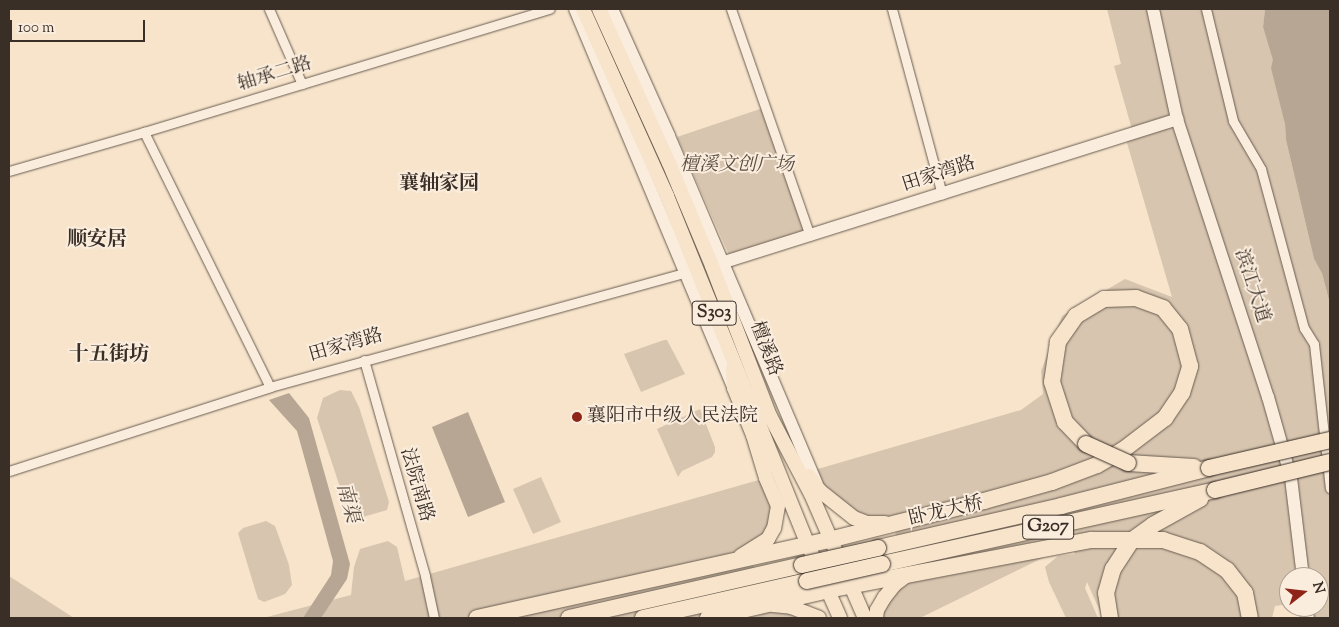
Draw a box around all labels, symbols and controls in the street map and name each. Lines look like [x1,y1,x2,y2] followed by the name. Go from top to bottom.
[12,10,148,42] scale bar
[18,18,54,39] text: 100 m
[235,53,315,97] street label: 轴承二路
[899,152,979,198] street label: 田家湾路
[680,155,794,177] park label: 檀溪文创广场
[399,172,479,196] district label: 襄轴家园
[67,228,127,252] district label: 顺安居
[1228,246,1274,326] street label: 滨江大道
[692,298,736,328] road number: S303
[744,318,786,380] street label: 檀溪路
[306,325,386,367] street label: 田家湾路
[69,343,149,367] district label: 十五街坊
[587,406,758,428] place label: 襄阳市中级人民法院
[571,411,583,423] marker: 襄阳市中级人民法院
[395,445,437,525] street label: 法院南路
[330,481,364,525] water label: 南渠
[906,492,986,532] street label: 卧龙大桥
[1022,512,1074,542] road number: G207
[1279,567,1329,617] north arrow
[1306,580,1329,596] text: N

